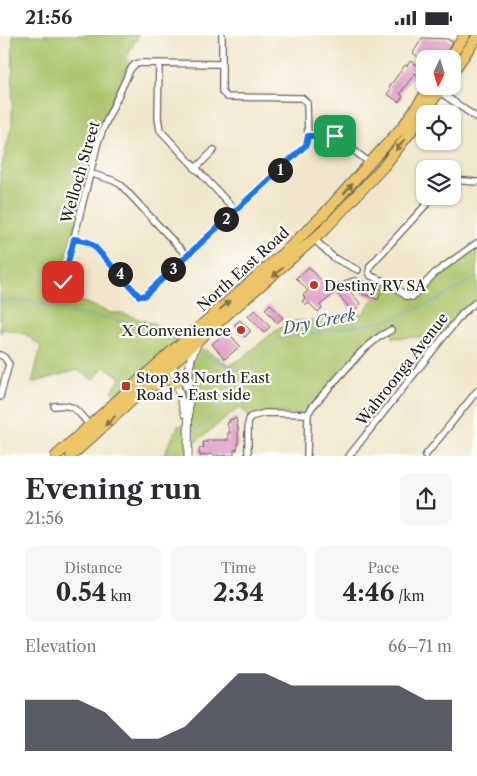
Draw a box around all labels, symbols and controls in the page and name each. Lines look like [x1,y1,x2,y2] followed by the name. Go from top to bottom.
[25,6,72,29] text: 21:56
[416,50,461,95] north arrow
[416,50,461,205] map controls
[416,105,461,150] button: locate
[314,115,356,157] pin
[56,118,104,226] street label: Welloch Street
[321,122,349,150] icon: arrive
[395,138,406,151] one-way arrow
[268,157,292,183] pin: 1
[416,160,461,205] button: layers
[277,161,284,179] text: 1
[342,183,353,195] one-way arrow
[214,207,238,231] pin: 2
[222,210,231,228] text: 2
[193,223,293,315] street label: North East Road
[160,257,186,281] pin: 3
[170,260,177,278] text: 3
[42,261,84,303] pin
[108,261,132,287] pin: 4
[116,265,125,283] text: 4
[271,266,284,277] one-way arrow
[49,268,77,296] icon: check
[324,276,427,295] place label: Destiny RV SA
[308,279,320,291] marker: Destiny RV SA
[218,299,231,310] one-way arrow
[279,304,358,338] water label: Dry Creek
[351,309,452,430] street label: Wahroonga Avenue
[121,321,231,340] place label: X Convenience
[235,324,247,336] marker: X Convenience
[136,368,271,404] place label: Stop 38 North East Road - East side
[120,380,132,392] marker: Stop 38 North East Road - East side
[103,415,116,426] one-way arrow
[25,472,201,506] text: Evening run
[400,473,452,525] button: share
[25,508,63,528] text: 21:56
[65,559,122,577] text: Distance
[221,559,256,577] text: Time
[368,559,399,577] text: Pace
[55,577,107,608] text: 0.54
[213,577,264,608] text: 2:34
[343,577,395,608] text: 4:46
[107,587,132,605] text: km
[395,587,424,605] text: /km
[25,636,96,656] text: Elevation
[388,636,452,656] text: 66–71 m

